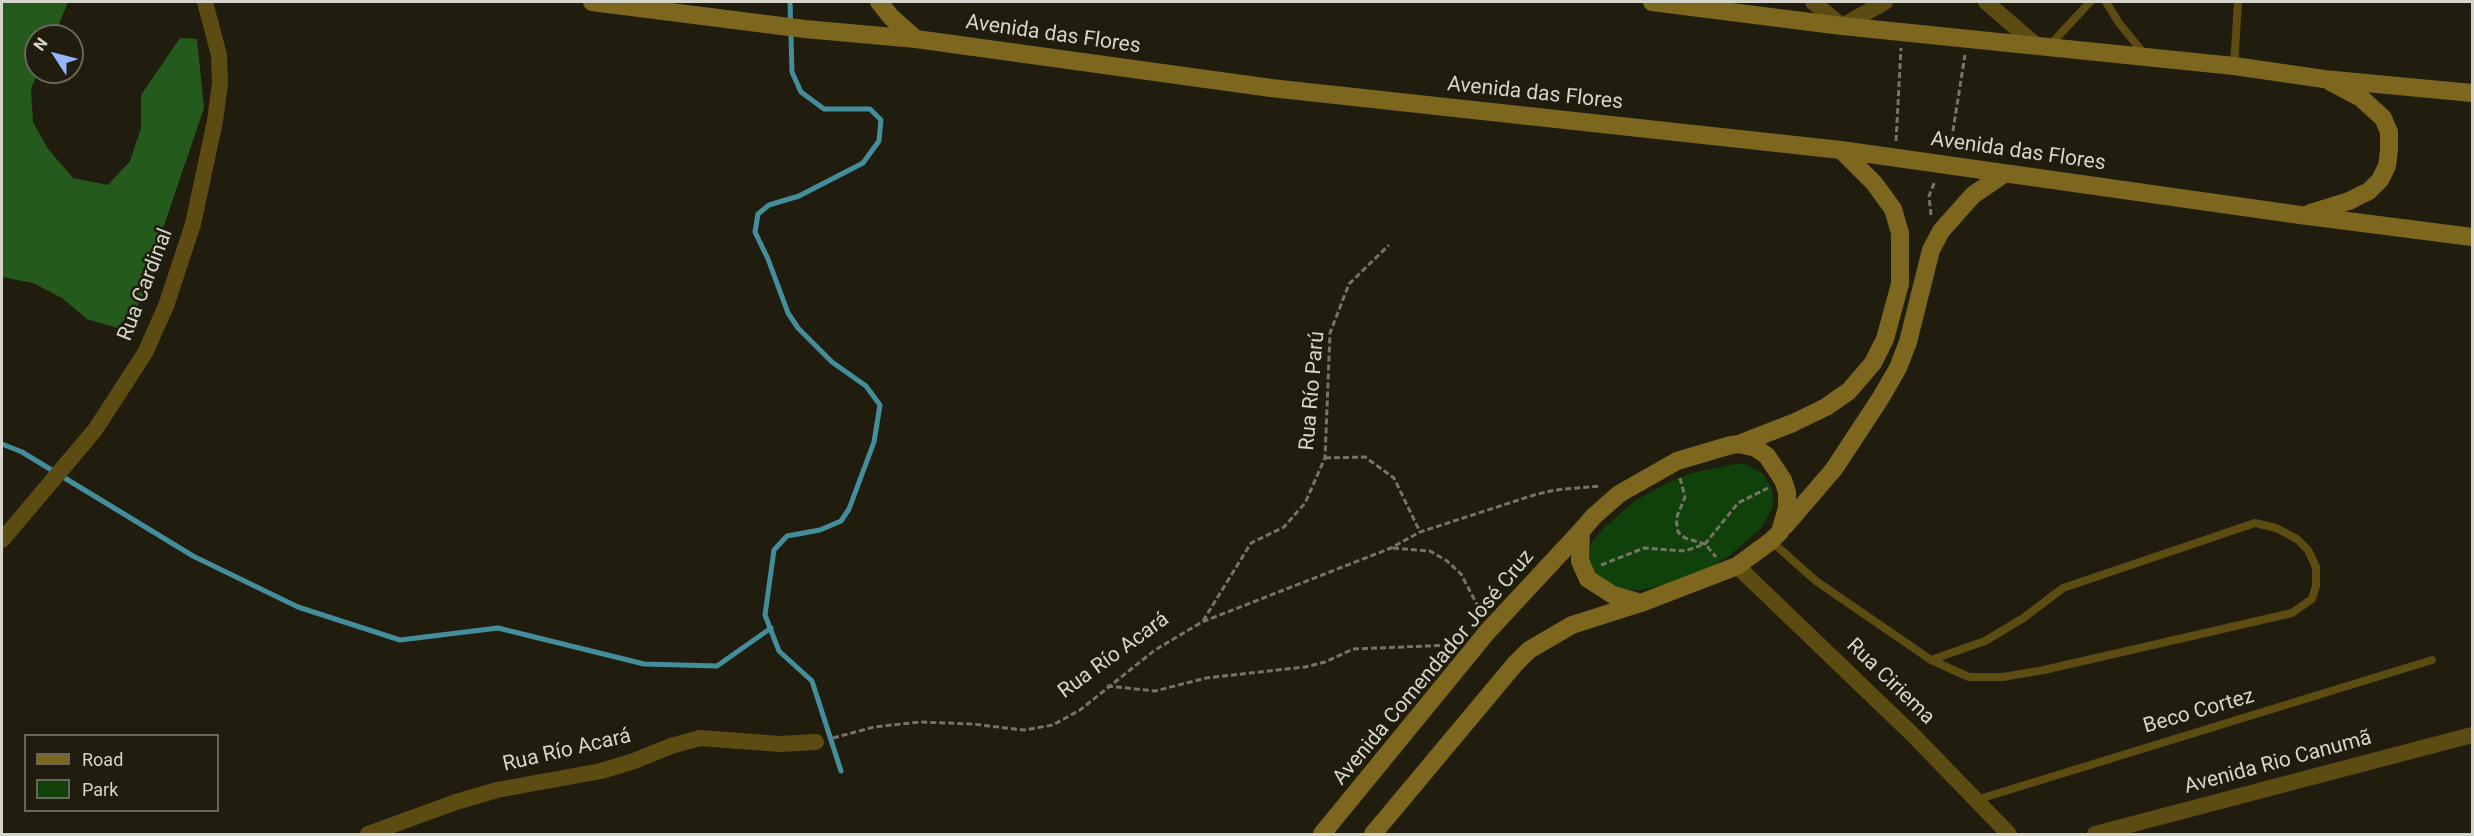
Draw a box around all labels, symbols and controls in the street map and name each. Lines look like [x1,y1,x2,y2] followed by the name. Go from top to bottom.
[964,10,1142,60] street label: Avenida das Flores
[24,24,84,84] north arrow
[30,34,52,54] text: N
[1446,72,1624,116] street label: Avenida das Flores
[1929,127,2107,177] street label: Avenida das Flores
[113,225,179,345] street label: Rua Cardinal
[1295,330,1331,452] street label: Rua Río Parú
[1328,545,1540,791] street label: Avenida Comendador José Cruz
[1054,607,1174,705] street label: Rua Río Acará
[1841,634,1939,730] street label: Rua Ciriema
[2141,684,2257,740] street label: Beco Cortez
[500,724,634,778] street label: Rua Río Acará
[2182,726,2374,800] street label: Avenida Rio Canumã
[24,734,219,812] legend
[82,749,123,770] text: Road
[82,779,118,800] text: Park

